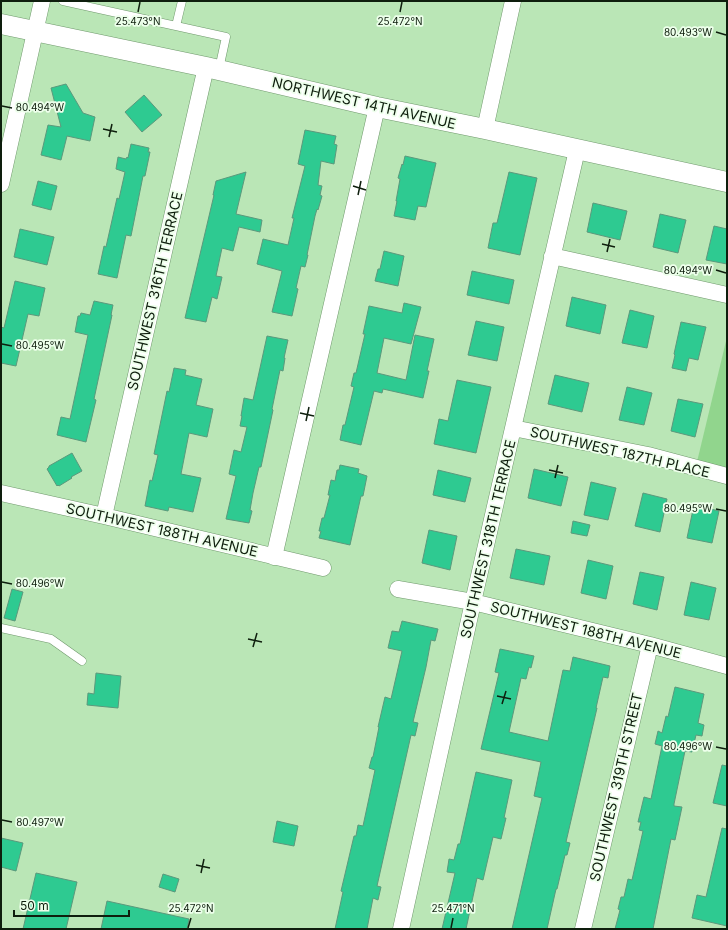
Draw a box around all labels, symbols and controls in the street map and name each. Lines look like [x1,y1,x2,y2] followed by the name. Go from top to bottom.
[116,15,160,27] text: 25.473°N
[377,15,423,27] text: 25.472°N
[664,26,712,38] text: 80.493°W
[271,73,458,132] street label: NORTHWEST 14TH AVENUE
[16,101,64,113] text: 80.494°W
[123,190,186,392] street label: SOUTHWEST 316TH TERRACE
[664,264,712,276] text: 80.494°W
[16,339,64,351] text: 80.495°W
[529,423,712,480] street label: SOUTHWEST 187TH PLACE
[456,438,519,640] street label: SOUTHWEST 318TH TERRACE
[65,499,260,560] street label: SOUTHWEST 188TH AVENUE
[664,502,712,514] text: 80.495°W
[16,577,64,589] text: 80.496°W
[489,598,683,662] street label: SOUTHWEST 188TH AVENUE
[586,691,646,883] street label: SOUTHWEST 319TH STREET
[664,740,712,752] text: 80.496°W
[16,816,64,828] text: 80.497°W
[14,892,129,918] scale bar
[20,898,49,913] text: 50 m
[168,902,214,914] text: 25.472°N
[431,902,475,914] text: 25.471°N

